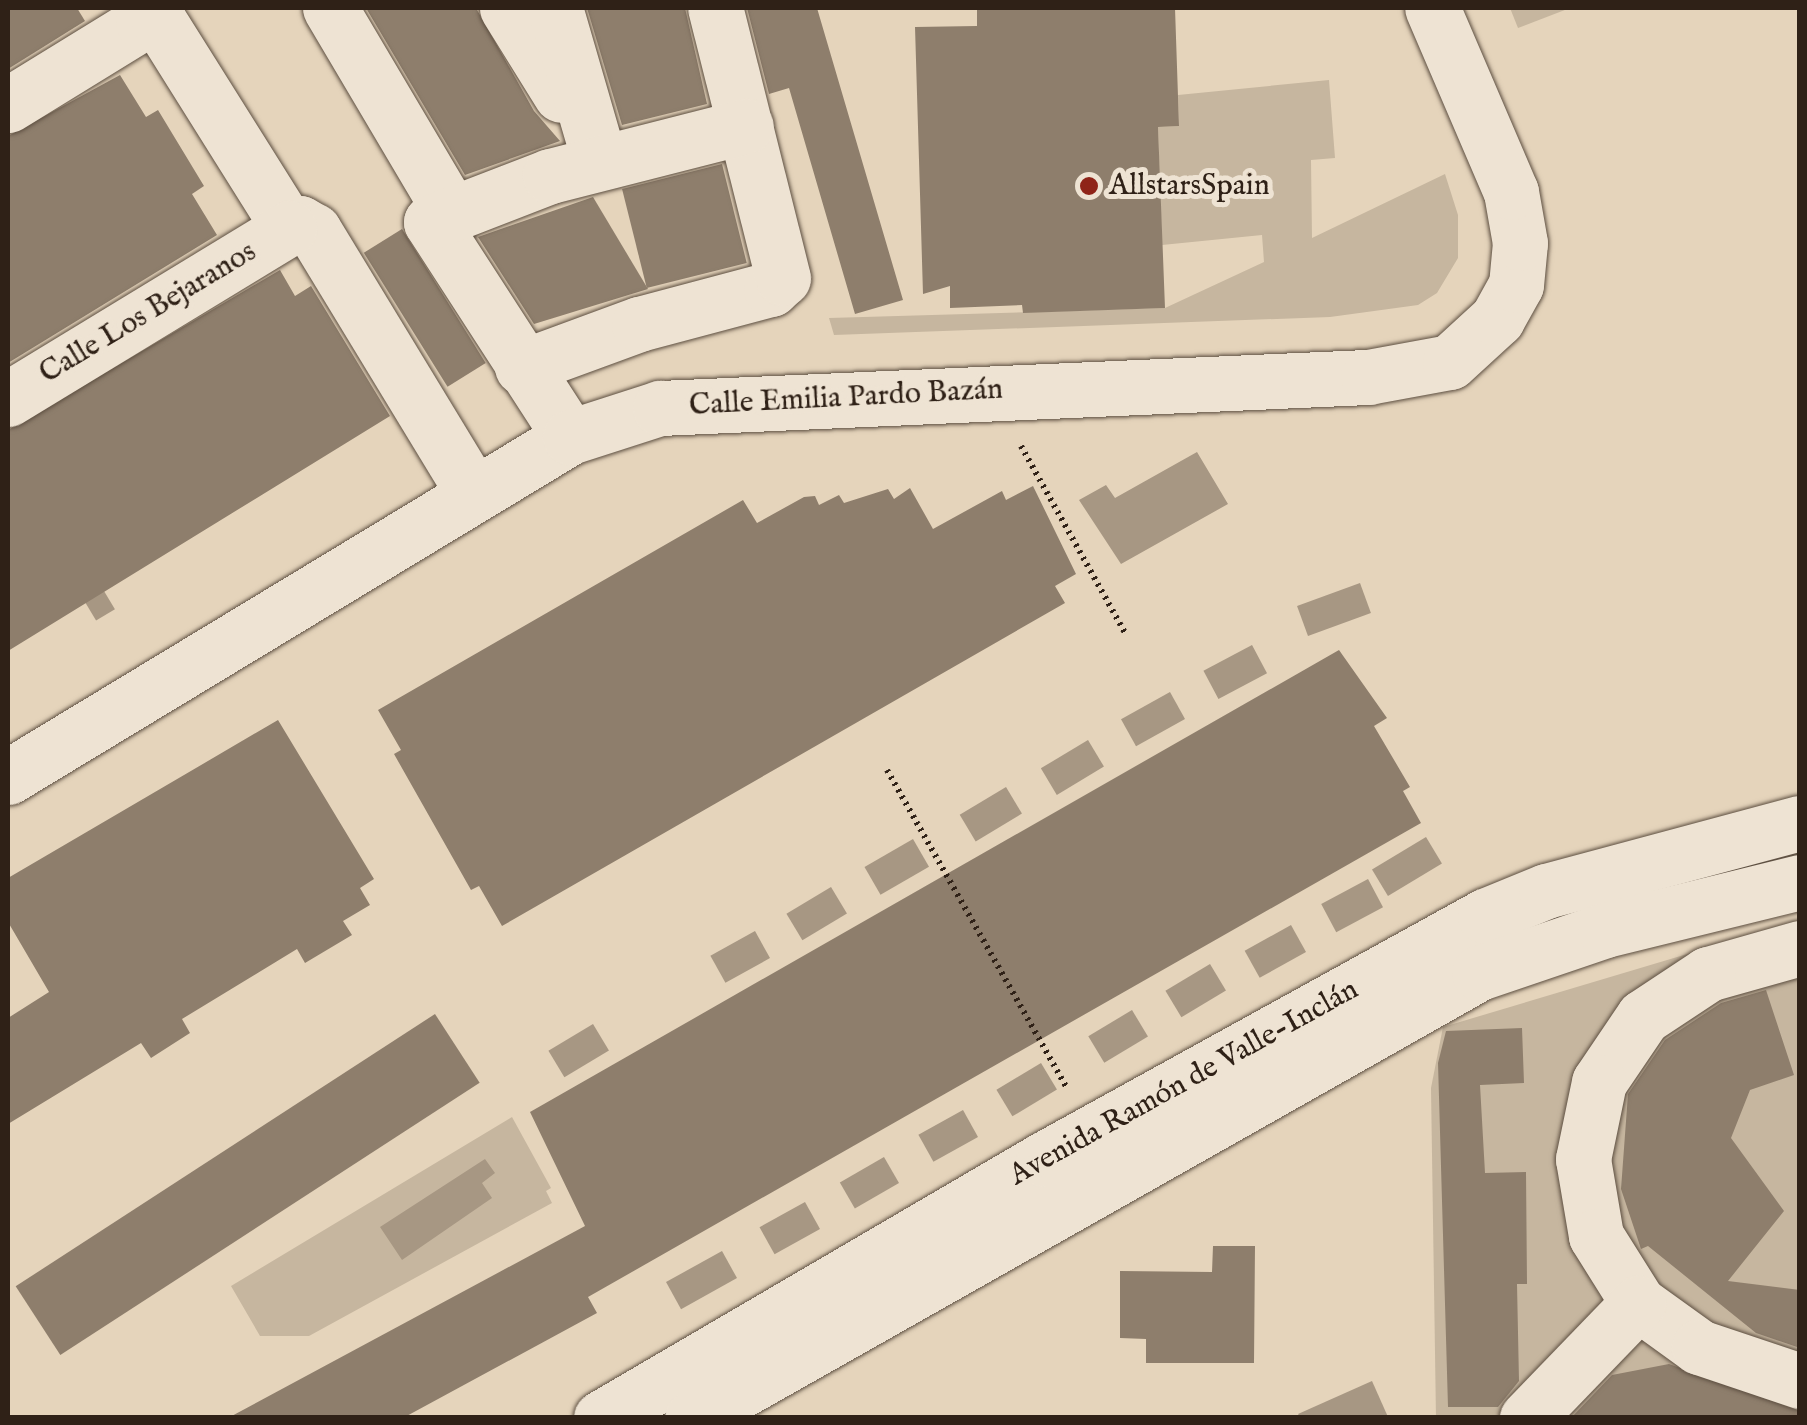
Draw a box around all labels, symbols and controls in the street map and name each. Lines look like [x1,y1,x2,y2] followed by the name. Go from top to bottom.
[1109,168,1270,204] place label: AllstarsSpain
[1078,175,1100,197] marker: AllstarsSpain
[33,234,263,392] street label: Calle Los Bejaranos
[688,372,1004,424] street label: Calle Emilia Pardo Bazán
[1003,972,1365,1194] street label: Avenida Ramón de Valle-Inclán

